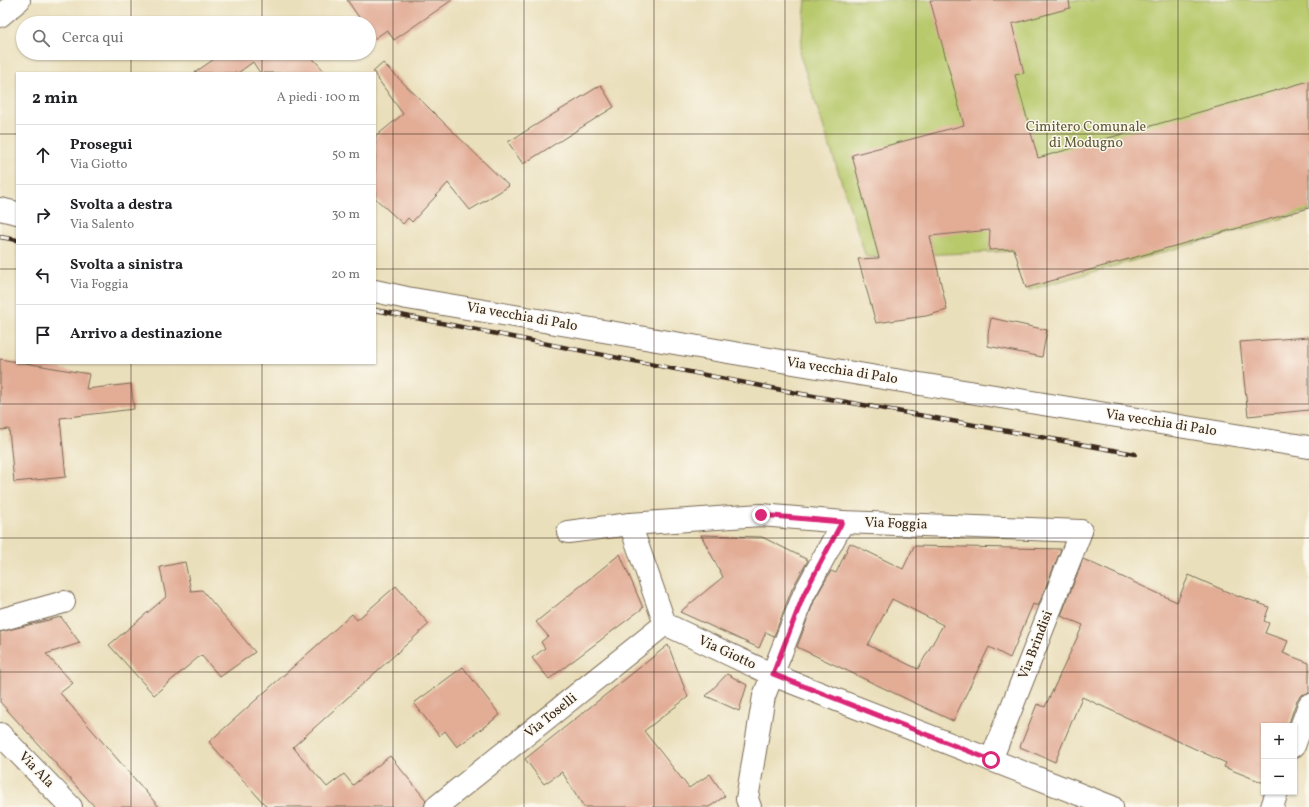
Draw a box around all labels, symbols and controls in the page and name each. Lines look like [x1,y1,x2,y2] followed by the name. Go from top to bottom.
[16,16,376,60] search box
[30,27,52,49] icon: search
[62,28,124,49] text: Cerca qui
[32,87,78,110] text: 2 min
[277,89,360,107] text: A piedi · 100 m
[1026,118,1147,153] park label: Cimitero Comunale di Modugno
[70,135,133,156] text: Prosegui
[32,144,54,166] icon: ahead
[332,146,360,164] text: 50 m
[70,156,127,174] text: Via Giotto
[70,195,173,216] text: Svolta a destra
[32,204,54,226] icon: right
[332,206,360,224] text: 30 m
[70,216,134,234] text: Via Salento
[70,255,183,276] text: Svolta a sinistra
[32,264,54,286] icon: left
[331,266,360,284] text: 20 m
[70,276,129,294] text: Via Foggia
[465,298,579,336] street label: Via vecchia di Palo
[32,324,54,346] icon: arrive
[70,324,222,345] text: Arrivo a destinazione
[785,353,899,389] street label: Via vecchia di Palo
[1104,405,1218,441] street label: Via vecchia di Palo
[752,506,770,524] route end
[864,513,928,535] street label: Via Foggia
[1014,608,1058,682] street label: Via Brindisi
[695,631,759,675] street label: Via Giotto
[521,689,581,743] street label: Via Toselli
[1261,723,1297,795] map controls
[1261,723,1297,759] button: +
[14,748,58,792] street label: Via Ala
[982,751,1000,769] route start
[1261,759,1297,795] button: −

